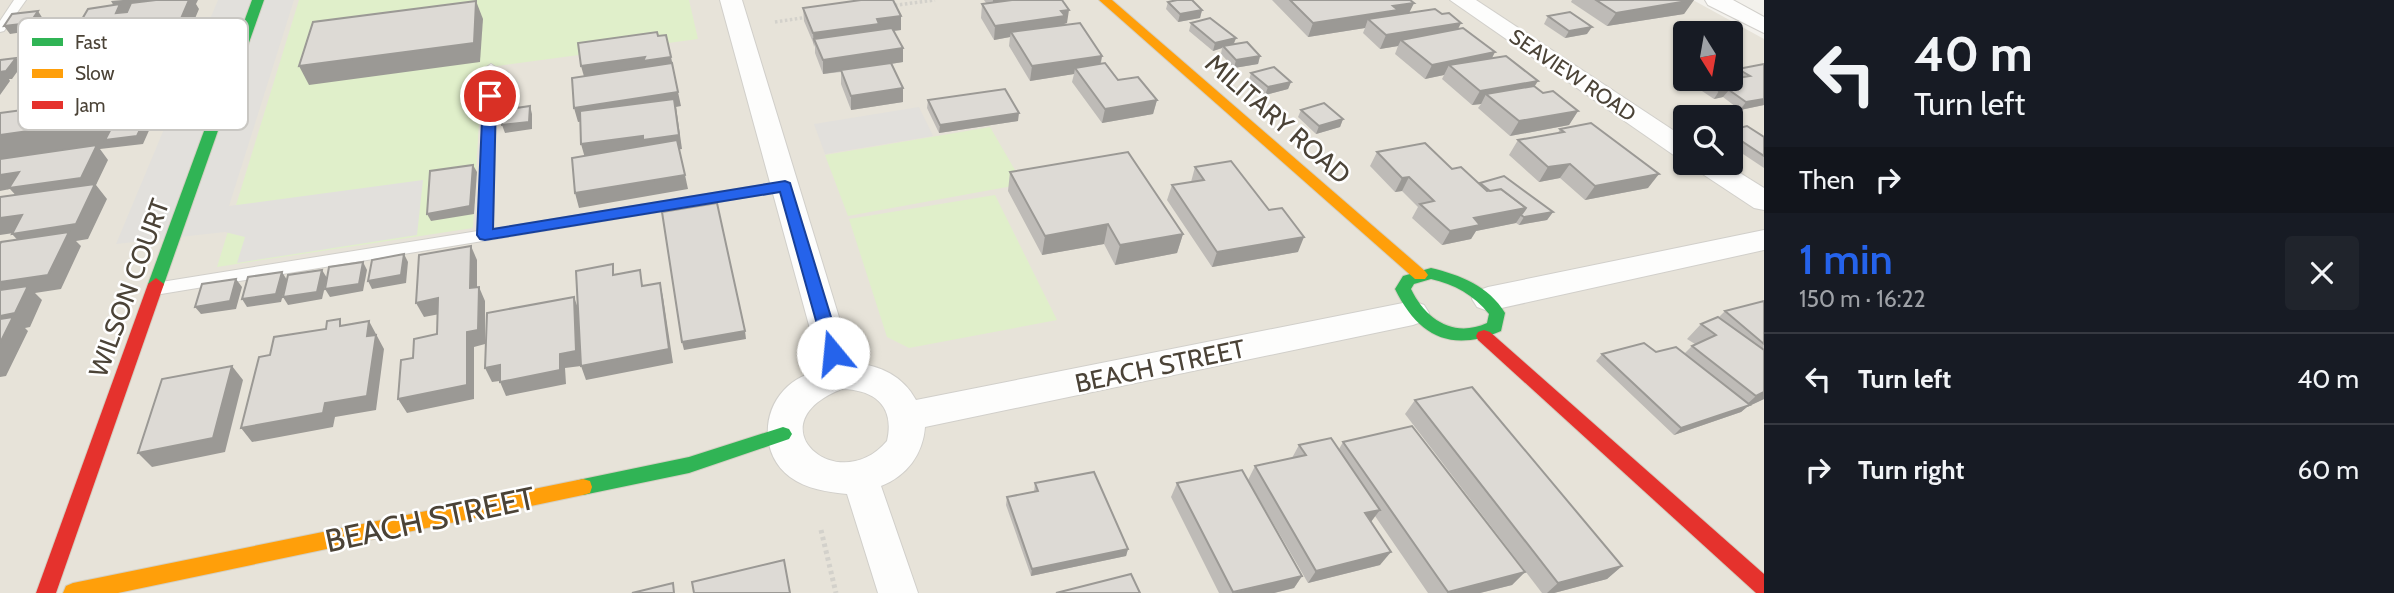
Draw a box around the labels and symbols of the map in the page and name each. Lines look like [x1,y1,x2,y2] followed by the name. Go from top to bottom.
[18,18,248,130] legend
[1673,21,1743,91] north arrow
[1505,24,1641,126] street label: SEAVIEW ROAD
[75,31,108,54] text: Fast
[1199,47,1357,191] street label: MILITARY ROAD
[75,62,115,85] text: Slow
[460,66,520,126] pin
[74,94,105,117] text: Jam
[82,194,176,381] street label: WILSON COURT
[796,316,870,390] position arrow
[1072,332,1248,400] street label: BEACH STREET
[322,478,538,560] street label: BEACH STREET

